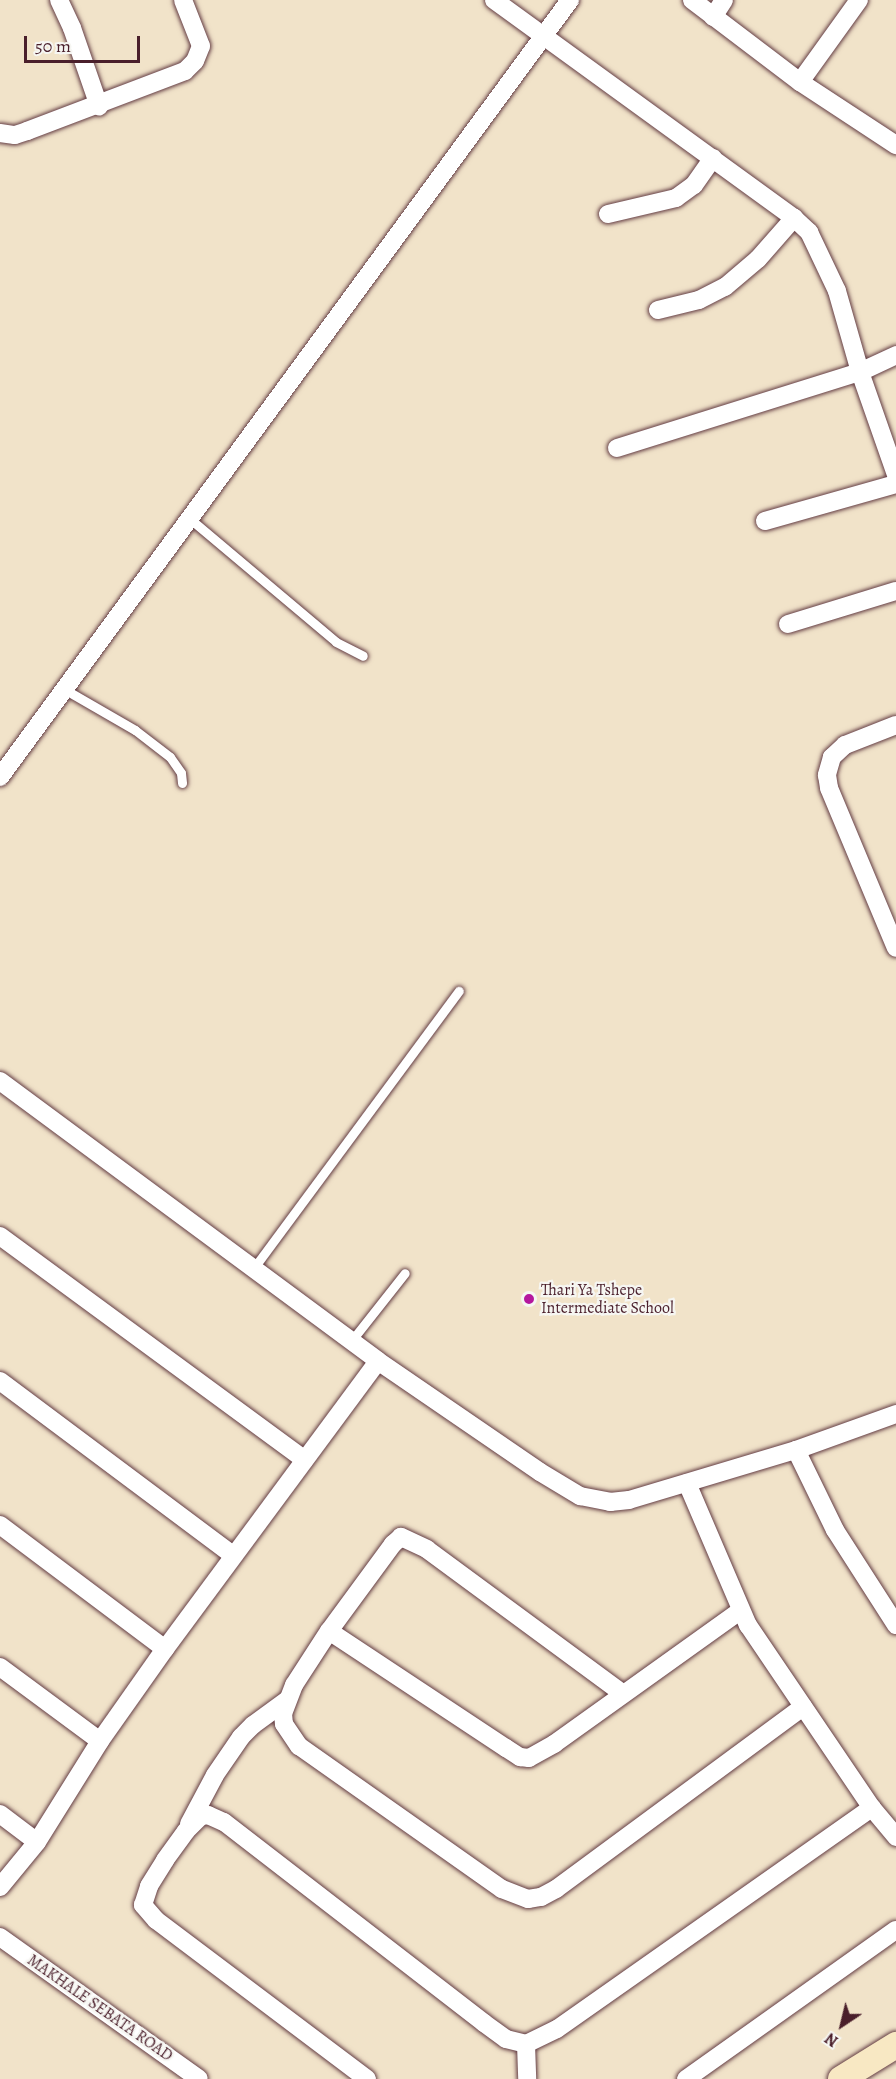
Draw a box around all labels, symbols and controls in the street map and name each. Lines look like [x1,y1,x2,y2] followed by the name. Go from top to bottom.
[27,24,142,62] scale bar
[35,34,71,58] text: 50 m
[541,1280,674,1318] place label: Thari Ya Tshepe Intermediate School
[522,1292,536,1306] marker: Thari Ya Tshepe Intermediate School
[24,1951,176,2065] street label: MAKHALE SEBATA ROAD
[812,1995,872,2055] north arrow
[821,2027,843,2052] text: N

